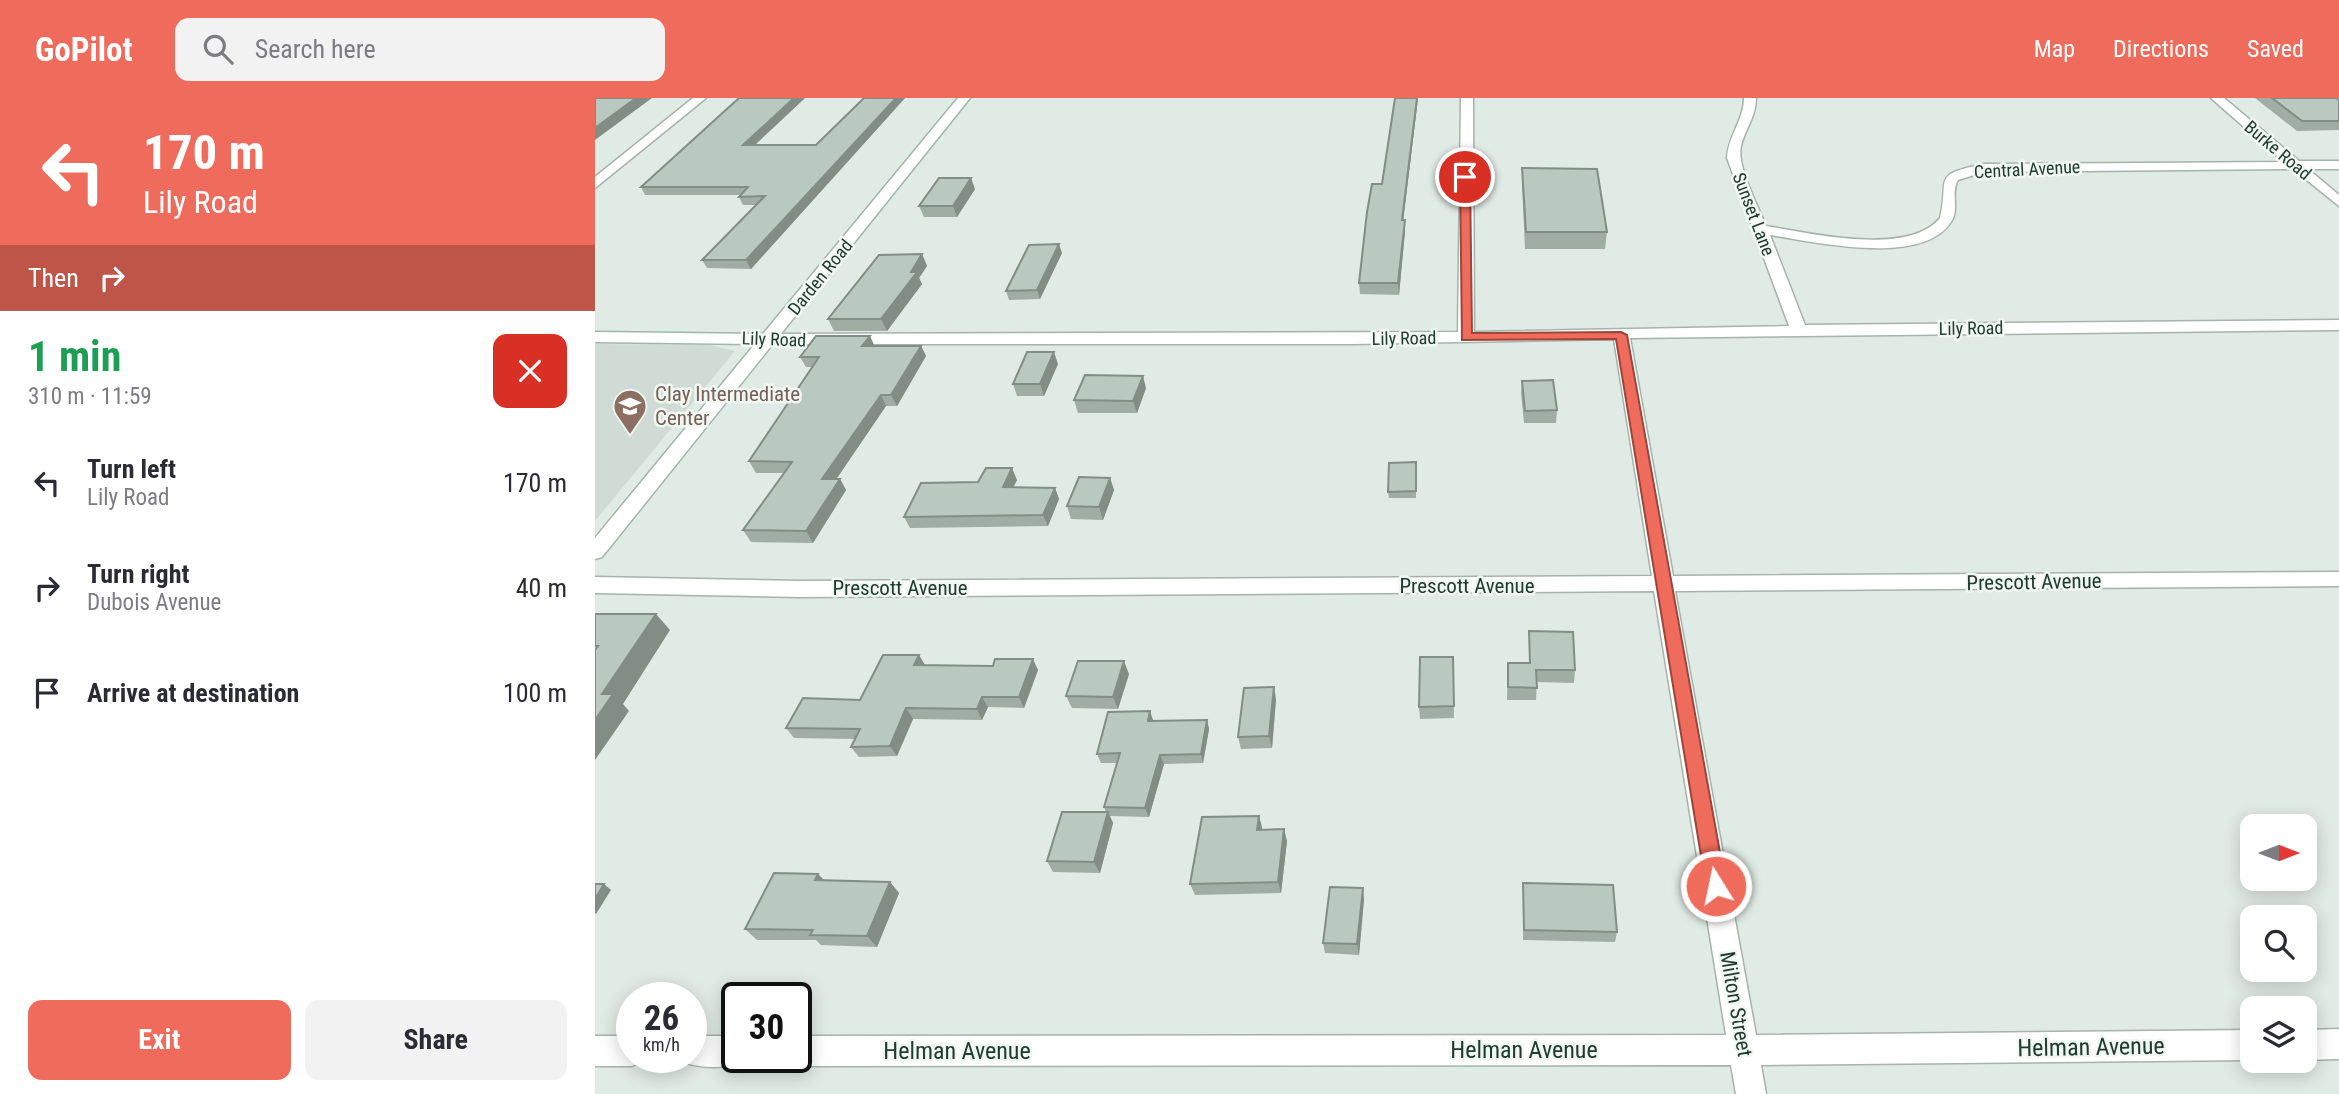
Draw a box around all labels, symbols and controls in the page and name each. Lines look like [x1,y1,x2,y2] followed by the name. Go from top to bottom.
[175,18,665,81] search box
[35,30,133,69] text: GoPilot
[199,30,237,68] icon: search
[255,34,376,64] text: Search here
[2034,35,2075,63] text: Map
[2113,35,2209,63] text: Directions
[2247,35,2304,63] text: Saved
[2240,116,2316,184] street label: Burke Road
[143,124,265,181] text: 170 m
[28,126,119,217] icon: left
[1435,147,1495,207] pin
[1973,156,2081,182] street label: Central Avenue
[1446,158,1484,196] icon: arrive
[1729,170,1779,258] street label: Sunset Lane
[143,183,258,221] text: Lily Road
[783,235,857,319] street label: Darden Road
[93,259,131,297] icon: right
[28,263,79,293] text: Then
[1939,317,2003,339] street label: Lily Road
[741,327,807,351] street label: Lily Road
[1372,327,1436,349] street label: Lily Road
[28,332,121,381] text: 1 min
[493,334,567,408] button: close
[655,382,800,430] place label: Clay Intermediate Center
[28,383,152,410] text: 310 m · 11:59
[611,387,649,436] school or university icon: Clay Intermediate Center
[87,454,176,484] text: Turn left
[28,464,66,502] icon: left
[503,468,567,498] text: 170 m
[87,484,170,511] text: Lily Road
[87,559,189,589] text: Turn right
[28,569,66,607] icon: right
[1966,569,2102,595] street label: Prescott Avenue
[516,573,567,603] text: 40 m
[1399,574,1535,598] street label: Prescott Avenue
[832,576,968,600] street label: Prescott Avenue
[87,589,221,616] text: Dubois Avenue
[28,674,66,712] icon: arrive
[87,678,299,708] text: Arrive at destination
[503,678,567,708] text: 100 m
[2240,814,2317,891] north arrow
[2240,814,2317,1073] map controls
[1679,849,1753,923] position arrow
[2240,905,2317,982] button: search
[1715,950,1757,1058] street label: Milton Street
[721,982,812,1073] speed limit sign: 30
[2240,996,2317,1073] button: layers
[644,998,679,1039] text: 26
[28,1000,291,1080] button: Exit
[305,1000,567,1080] button: Share
[2017,1032,2165,1062] street label: Helman Avenue
[643,1034,680,1055] text: km/h
[1450,1036,1598,1064] street label: Helman Avenue
[883,1037,1031,1065] street label: Helman Avenue

